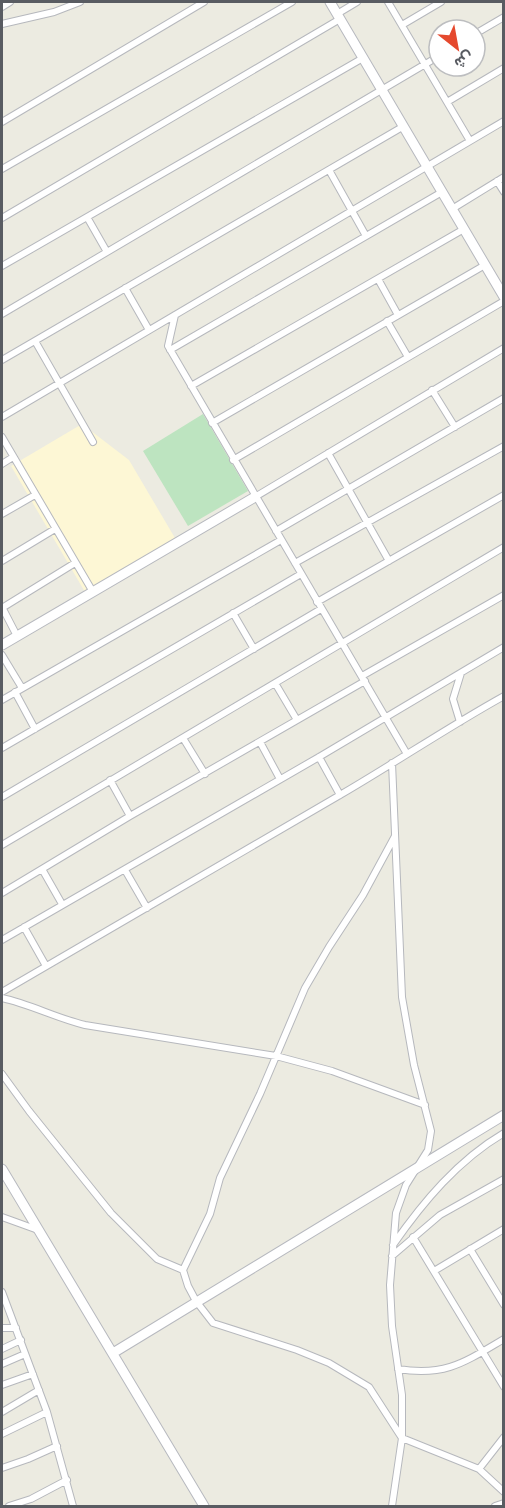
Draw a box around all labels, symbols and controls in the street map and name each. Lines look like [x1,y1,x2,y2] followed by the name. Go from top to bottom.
[427,18,487,78] north arrow
[451,47,478,74] text: ش

